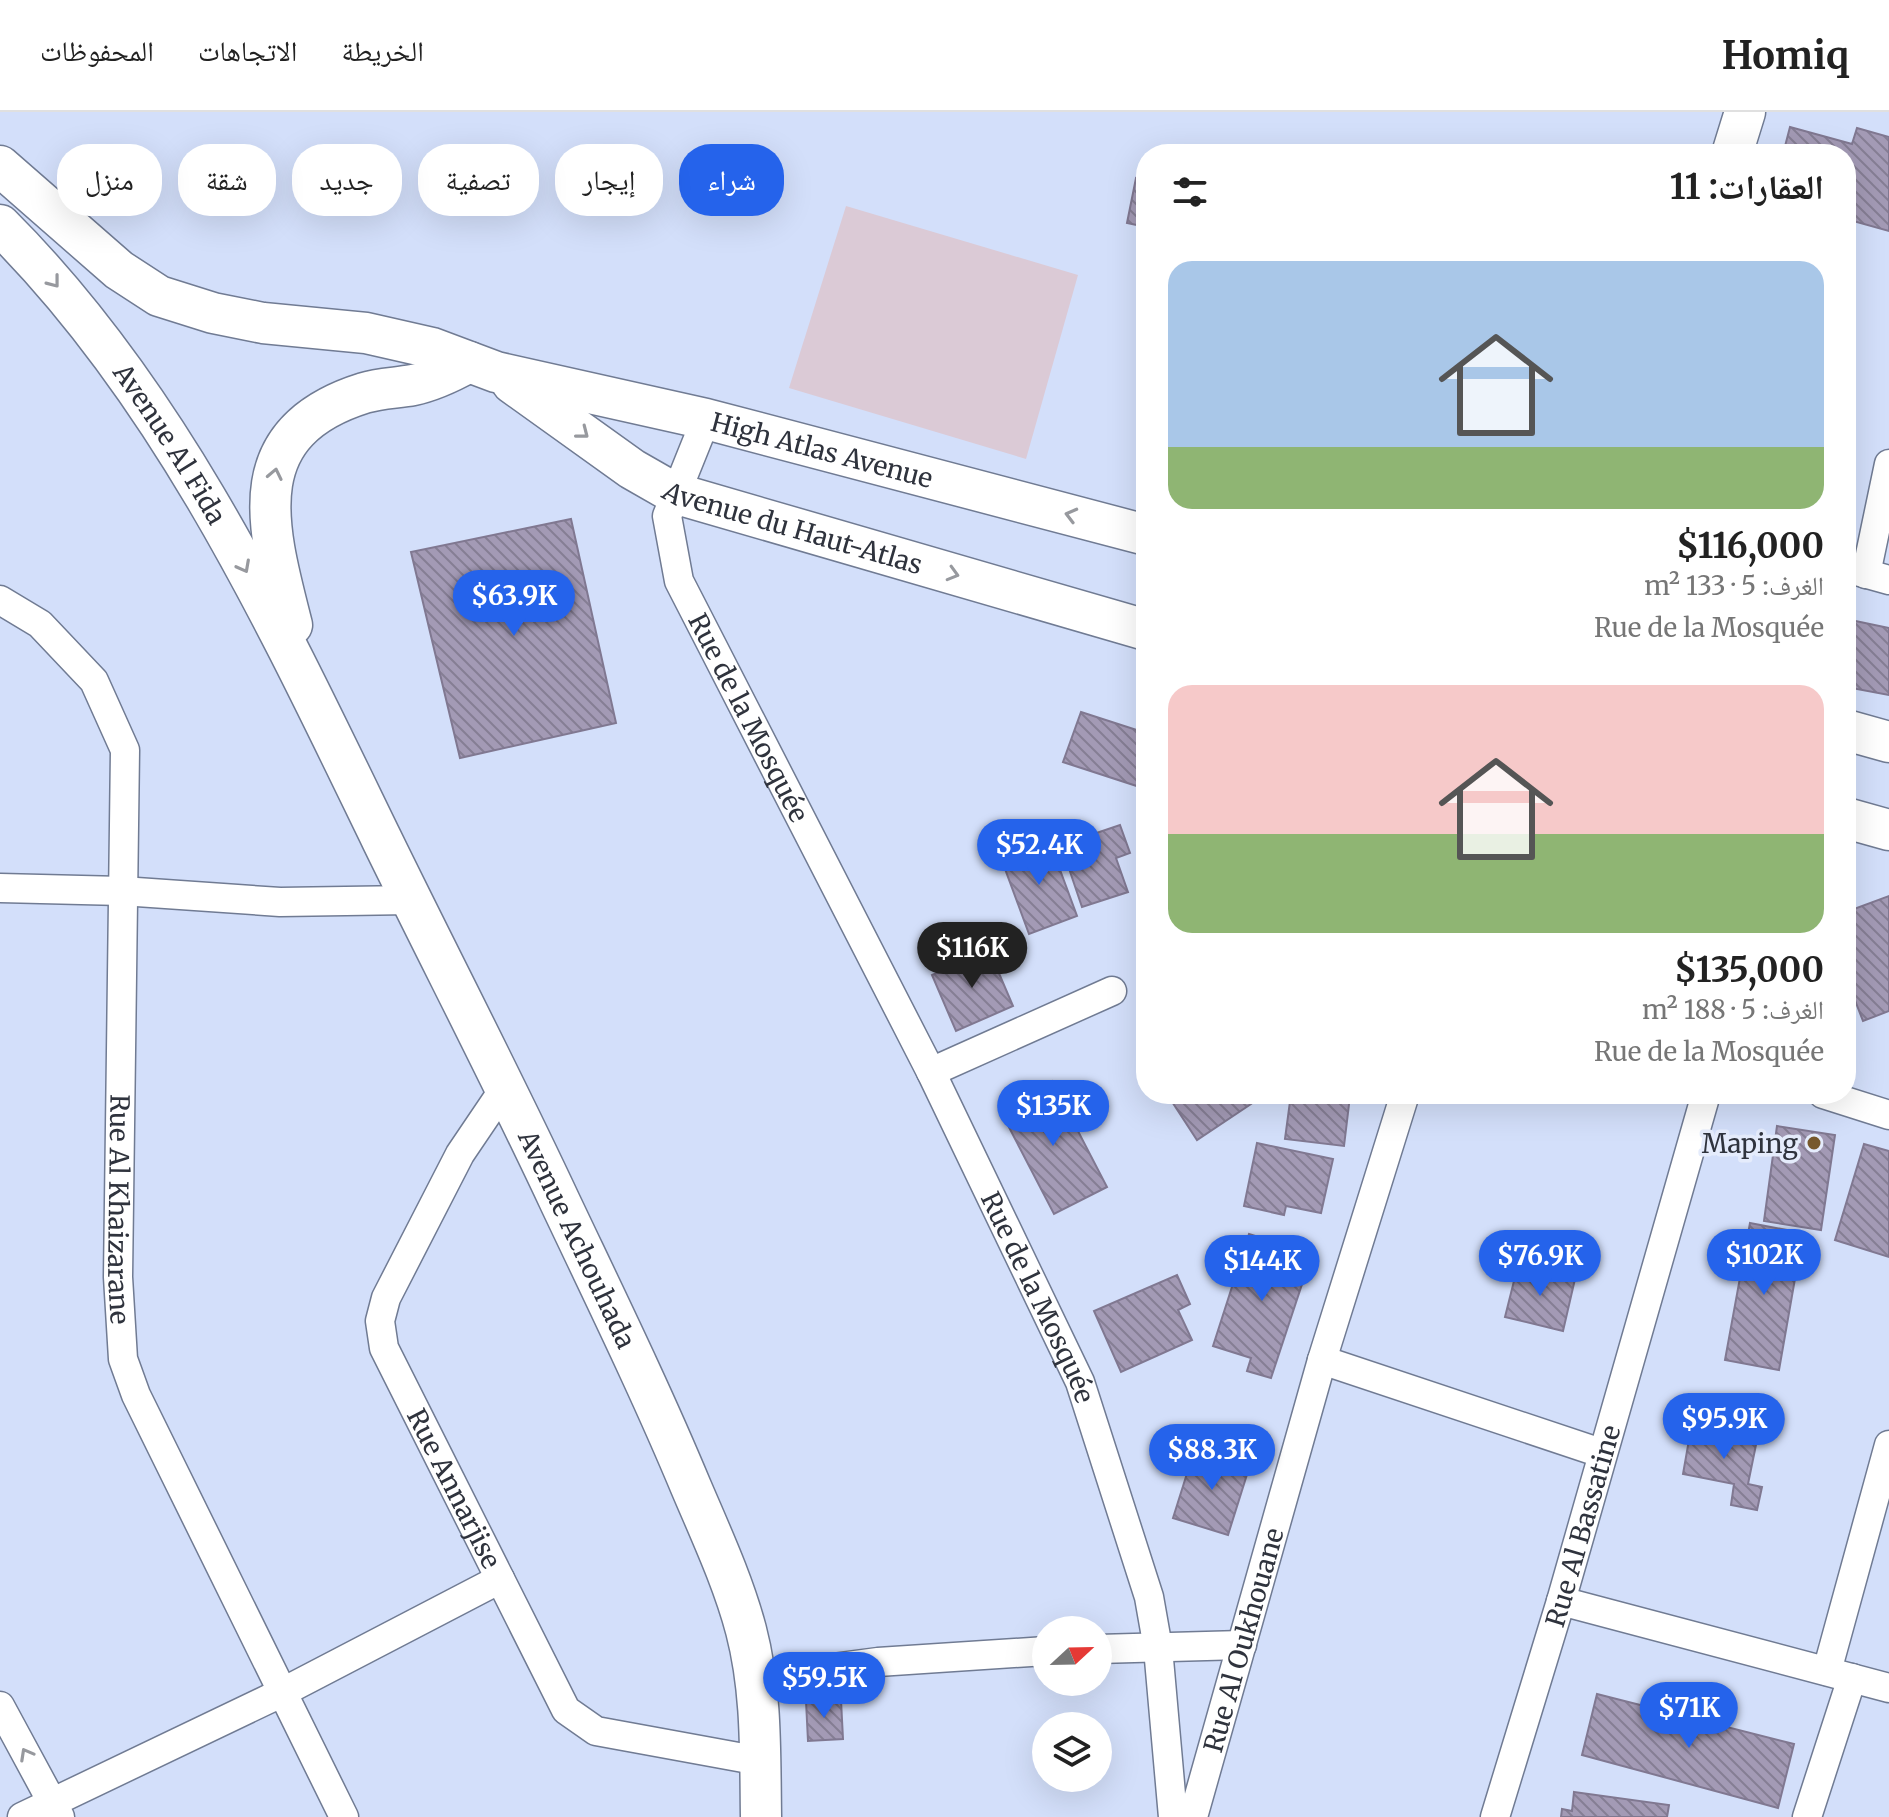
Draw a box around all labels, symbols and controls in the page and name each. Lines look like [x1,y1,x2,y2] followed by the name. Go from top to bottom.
[1722,32,1849,79] text: Homiq
[40,33,154,69] text: المحفوظات
[198,33,297,69] text: الاتجاهات
[341,33,424,69] text: الخريطة
[57,144,162,216] chip: منزل
[178,144,276,216] chip: شقة
[292,144,402,216] chip: جديد
[418,144,539,216] chip: تصفية
[555,144,663,216] chip: إيجار
[679,144,784,216] chip: شراء
[1670,166,1824,208] text: العقارات: 11
[1168,170,1212,214] icon: filters
[44,273,58,288] one-way arrow
[1424,313,1568,457] icon: home
[106,356,234,530] street label: Avenue Al Fida
[708,405,936,495] street label: High Atlas Avenue
[574,423,589,437] one-way arrow
[266,467,283,481] one-way arrow
[656,473,926,581] street label: Avenue du Haut-Atlas
[1064,508,1078,525] one-way arrow
[1676,525,1824,567] text: $116,000
[235,559,250,574] one-way arrow
[946,565,960,581] one-way arrow
[1644,569,1824,602] text: الغرف: 5 · 133 m²
[449,570,579,638] pin: $63.9K
[471,579,557,612] text: $63.9K
[682,607,816,827] street label: Rue de la Mosquée
[1594,611,1824,644] text: Rue de la Mosquée
[1424,737,1568,881] icon: home
[974,819,1104,887] pin: $52.4K
[995,828,1083,861] text: $52.4K
[916,922,1028,990] pin: $116K
[935,931,1009,964] text: $116K
[1674,949,1824,991] text: $135,000
[1642,993,1824,1026] text: الغرف: 5 · 188 m²
[1594,1035,1824,1068] text: Rue de la Mosquée
[997,1080,1109,1148] pin: $135K
[1015,1089,1091,1122] text: $135K
[101,1094,137,1325] street label: Rue Al Khaizarane
[511,1124,643,1354] street label: Avenue Achouhada
[1702,1127,1798,1160] place label: Maping
[1805,1134,1823,1152] marker: Maping
[974,1186,1102,1407] street label: Rue de la Mosquée
[1708,1229,1820,1297] pin: $102K
[1475,1230,1605,1298] pin: $76.9K
[1206,1235,1318,1303] pin: $144K
[1725,1238,1803,1271] text: $102K
[1497,1239,1583,1272] text: $76.9K
[1223,1244,1301,1277] text: $144K
[1659,1393,1789,1461] pin: $95.9K
[1681,1402,1767,1435] text: $95.9K
[401,1403,508,1574] street label: Rue Annarjise
[1538,1421,1627,1631] street label: Rue Al Bassatine
[1147,1424,1277,1492] pin: $88.3K
[1167,1433,1257,1466] text: $88.3K
[1196,1524,1290,1756] street label: Rue Al Oukhouane
[1032,1616,1112,1696] north arrow
[1032,1616,1112,1792] map controls
[759,1652,889,1720] pin: $59.5K
[781,1661,867,1694] text: $59.5K
[1642,1682,1736,1750] pin: $71K
[1658,1691,1720,1724] text: $71K
[1032,1712,1112,1792] button: layers
[20,1749,36,1763] one-way arrow

